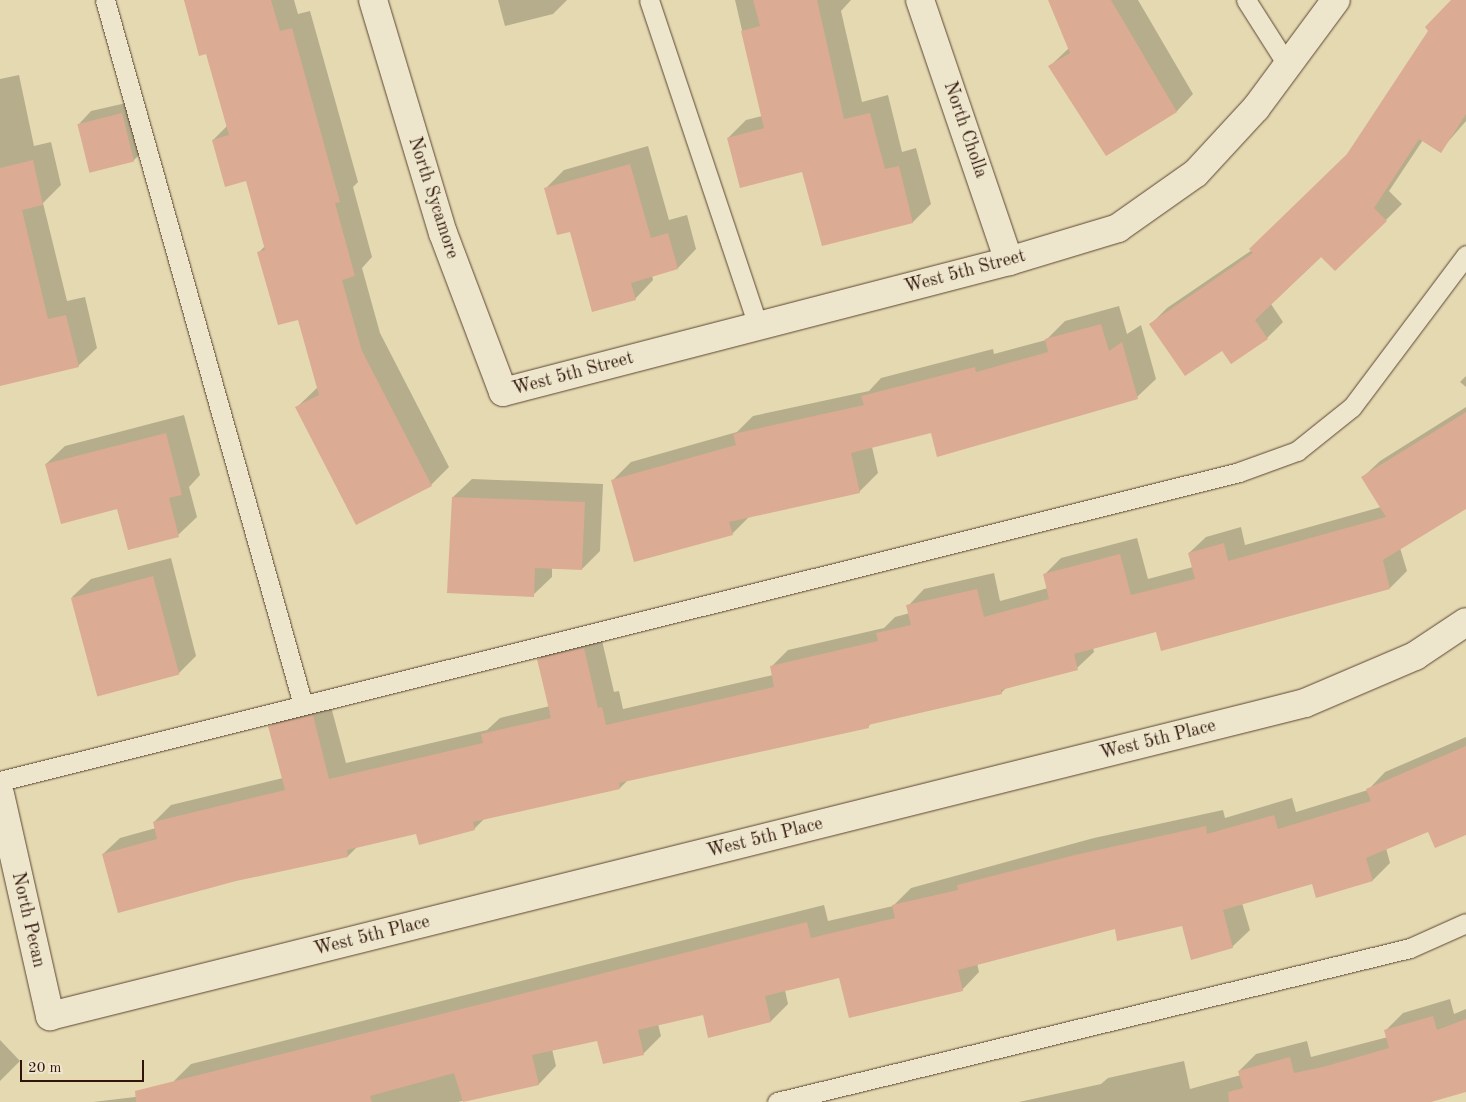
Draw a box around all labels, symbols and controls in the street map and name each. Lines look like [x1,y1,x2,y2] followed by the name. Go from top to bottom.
[938,79,992,181] street label: North Cholla
[403,134,463,262] street label: North Sycamore
[902,245,1028,299] street label: West 5th Street
[510,347,636,401] street label: West 5th Street
[1098,715,1218,765] street label: West 5th Place
[705,813,825,863] street label: West 5th Place
[7,870,49,970] street label: North Pecan
[312,911,432,961] street label: West 5th Place
[22,1050,146,1082] scale bar
[28,1061,62,1076] text: 20 m

